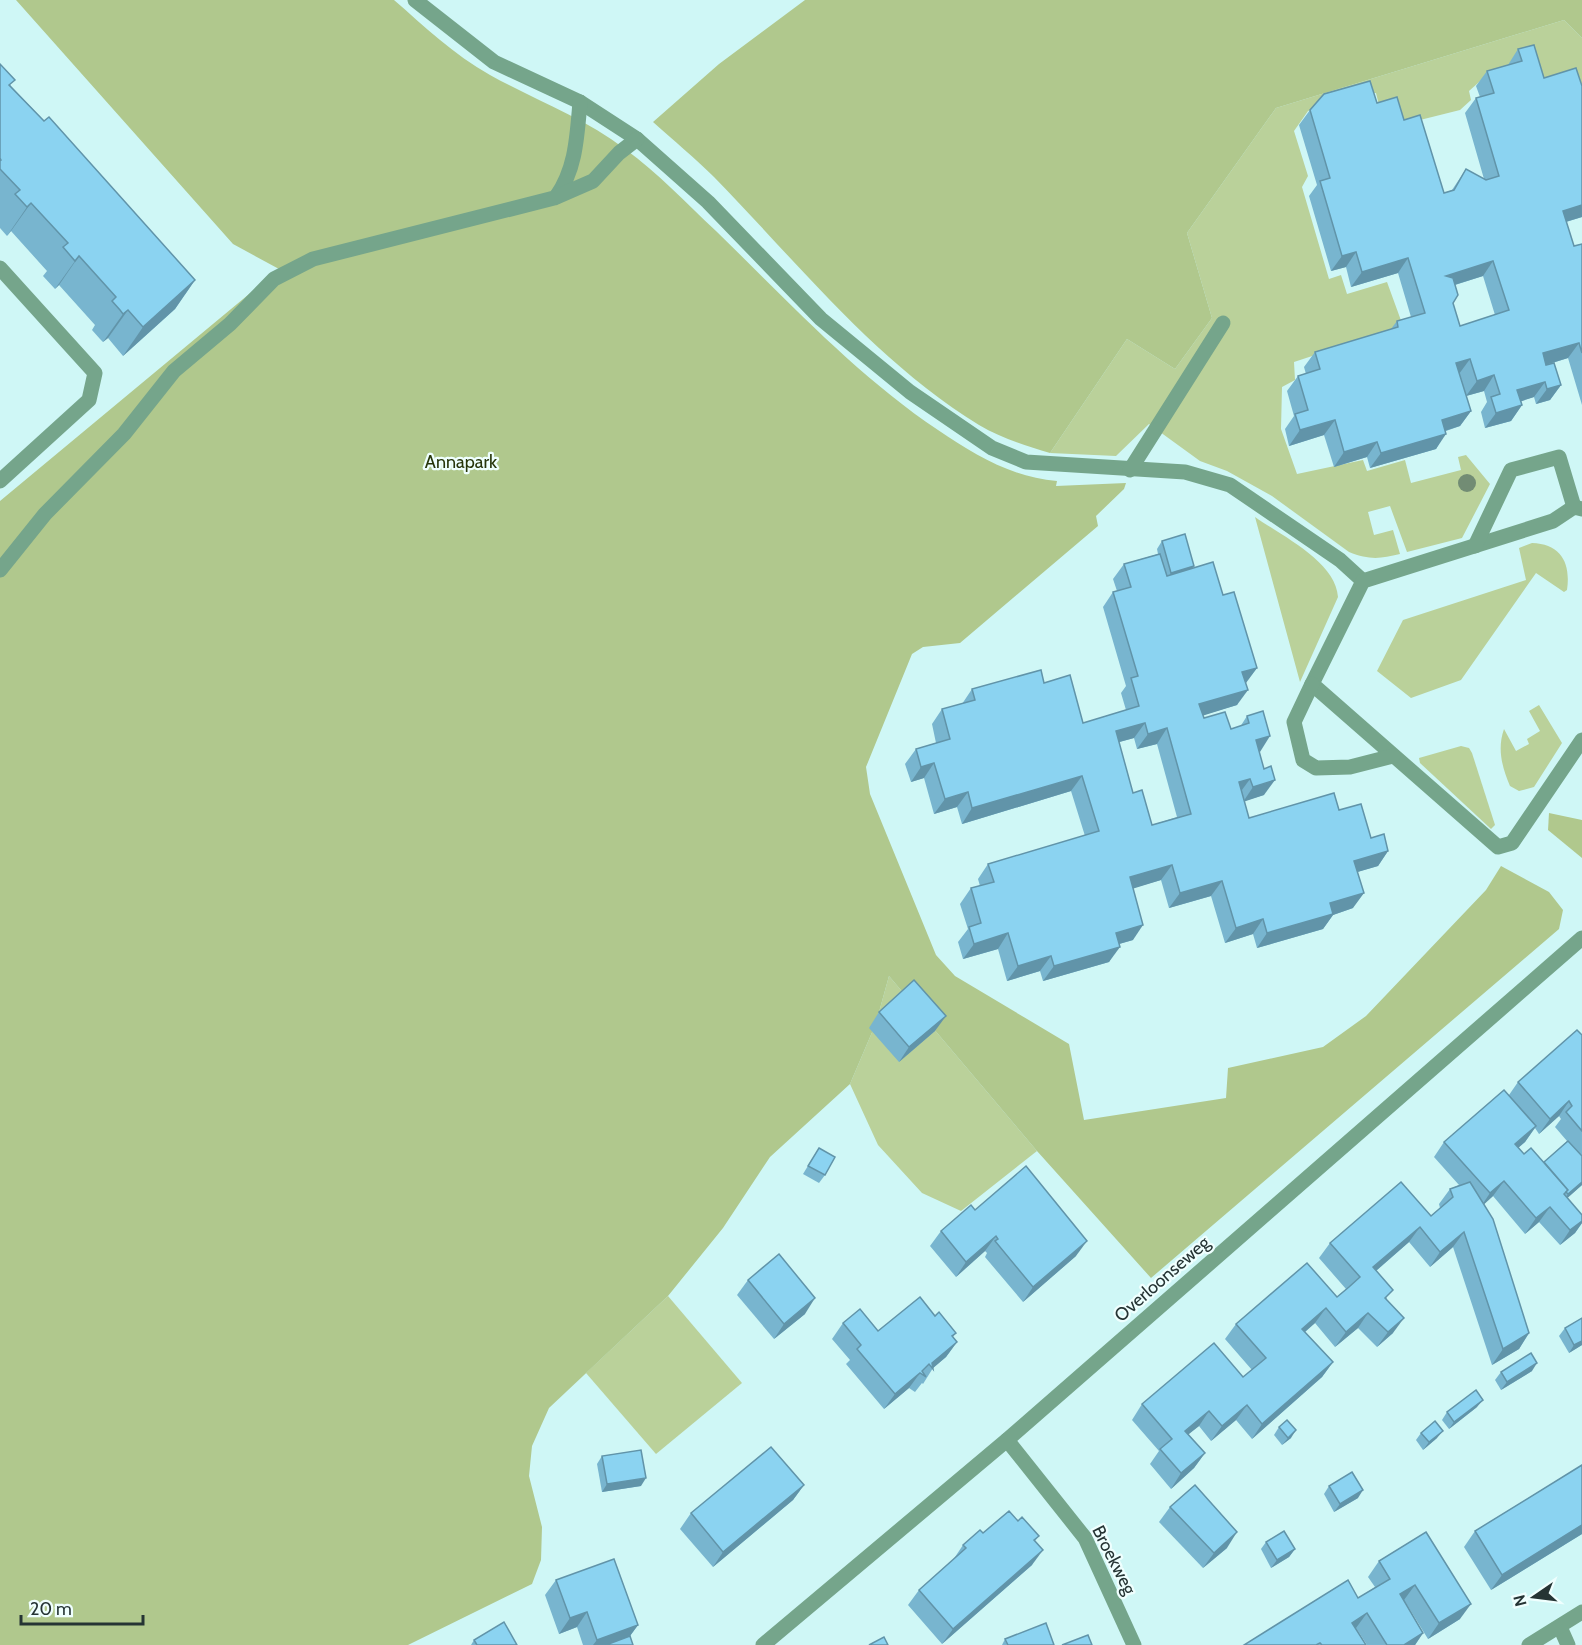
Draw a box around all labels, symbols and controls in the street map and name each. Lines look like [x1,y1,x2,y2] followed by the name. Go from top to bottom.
[425,451,498,473] park label: Annapark
[1110,1231,1215,1326] street label: Overloonseweg
[1087,1522,1141,1599] street label: Broekweg
[1504,1567,1564,1627] north arrow
[21,1588,142,1626] scale bar
[1509,1593,1531,1608] text: N
[30,1598,72,1620] text: 20 m

